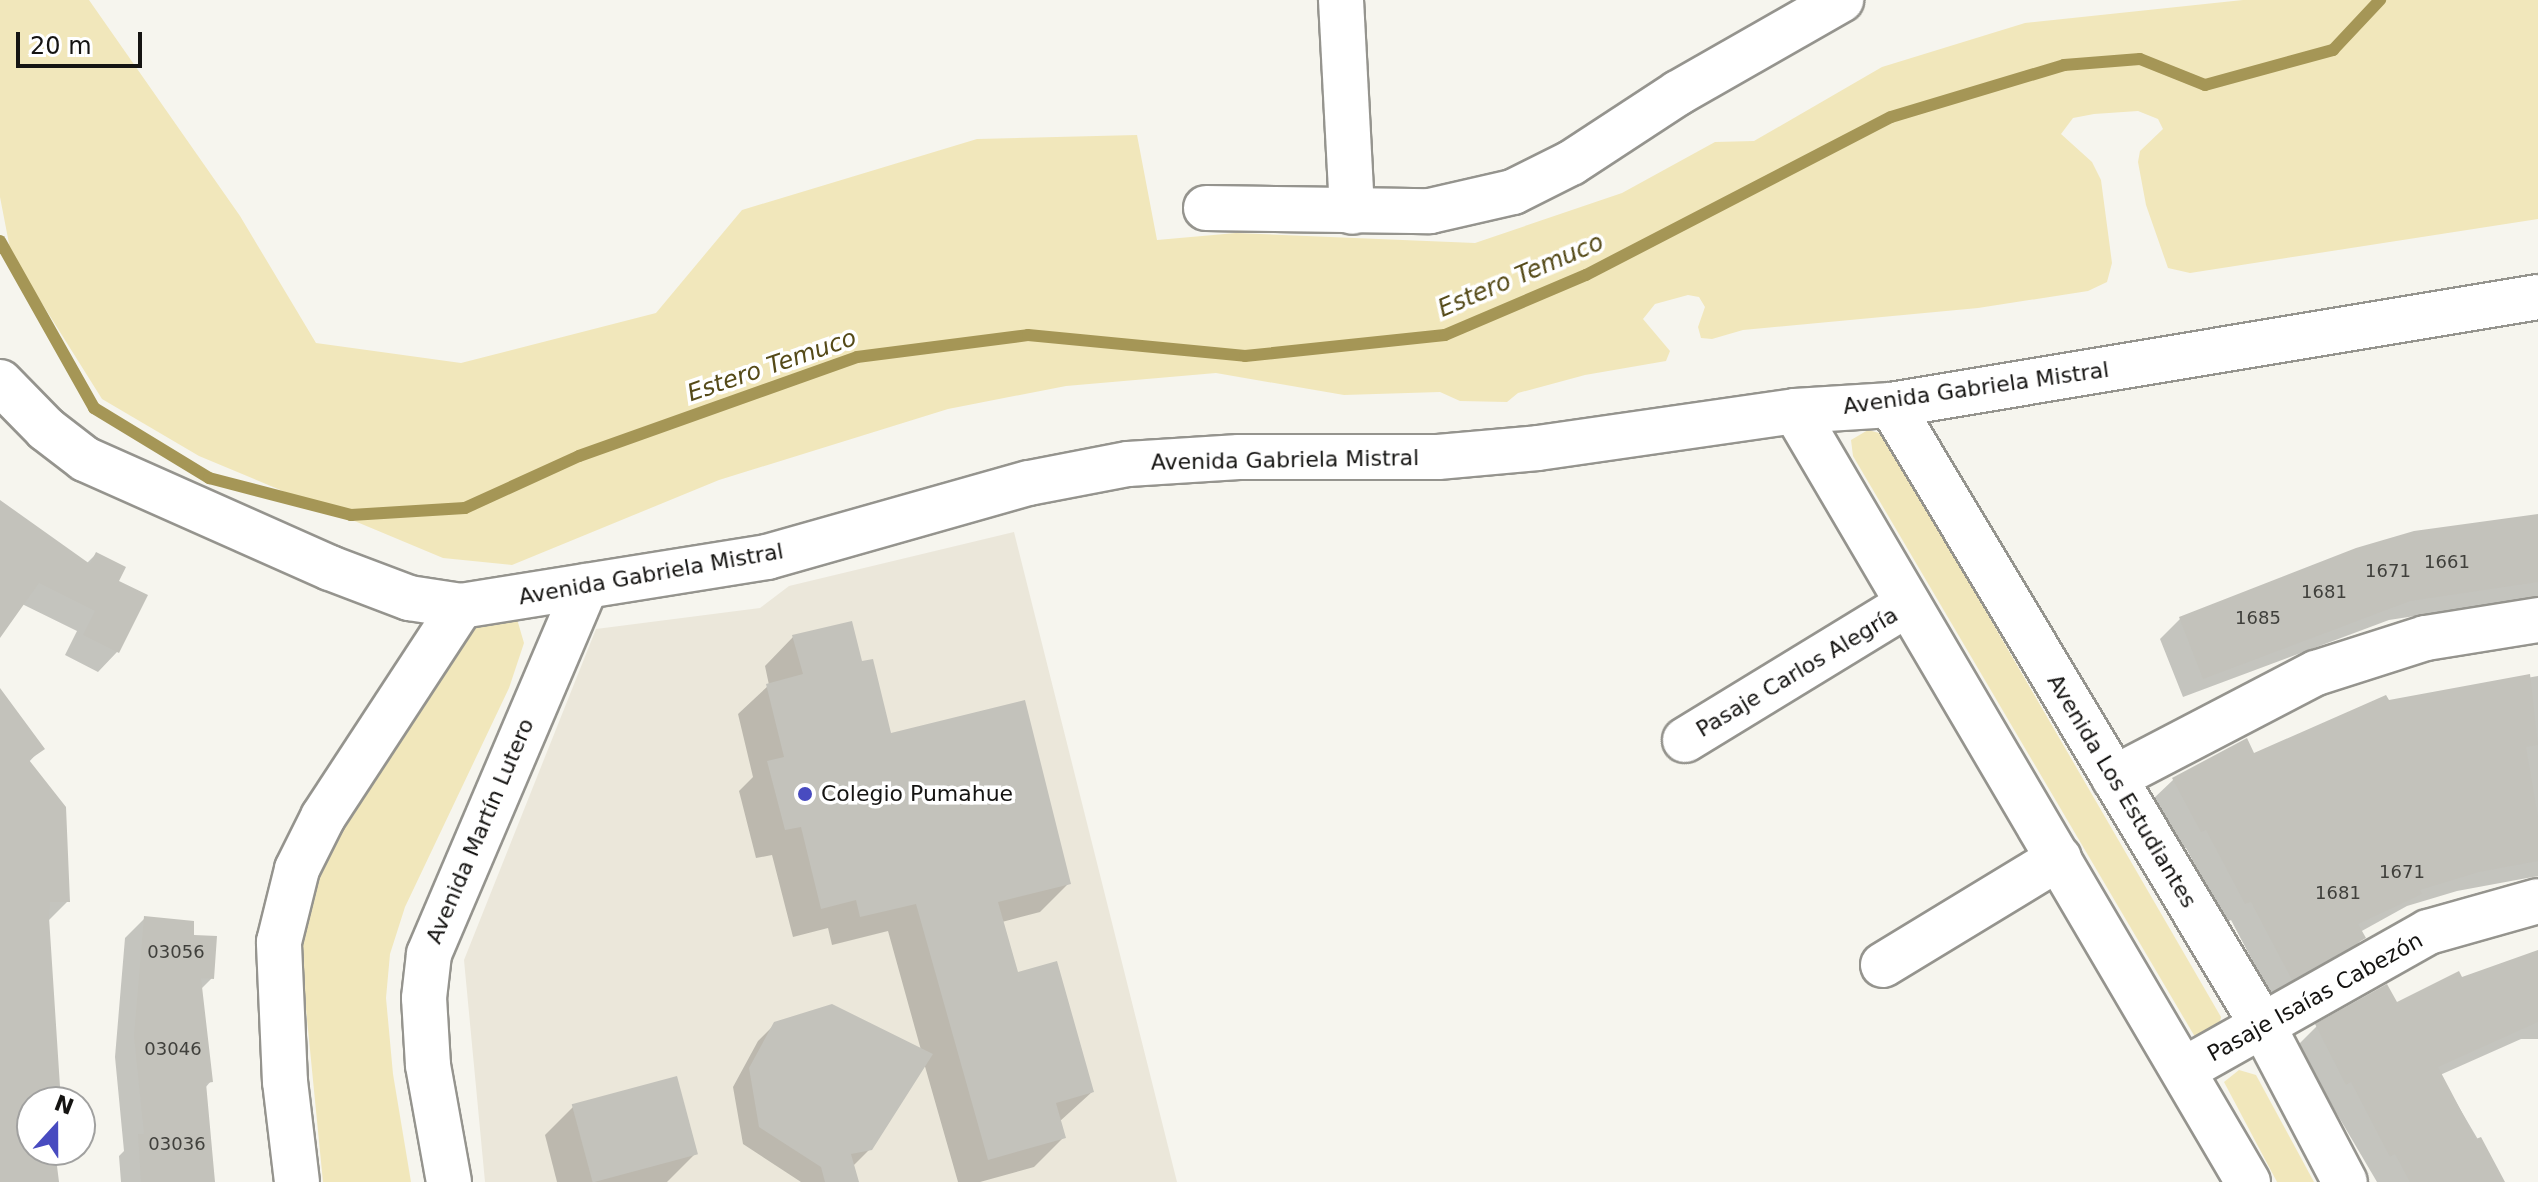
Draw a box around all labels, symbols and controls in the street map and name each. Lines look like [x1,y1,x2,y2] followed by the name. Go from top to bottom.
[20,16,146,66] scale bar
[30,32,92,60] text: 20 m
[1434,228,1608,324] water label: Estero Temuco
[684,324,860,408] water label: Estero Temuco
[1841,356,2111,420] street label: Avenida Gabriela Mistral
[1151,444,1419,476] street label: Avenida Gabriela Mistral
[517,538,785,610] street label: Avenida Gabriela Mistral
[2424,551,2470,573] house number: 1661
[2365,560,2411,582] house number: 1671
[2301,581,2347,603] house number: 1681
[1691,601,1903,743] street label: Pasaje Carlos Alegría
[2235,607,2281,629] house number: 1685
[2042,669,2202,913] street label: Avenida Los Estudiantes
[421,714,539,948] street label: Avenida Martín Lutero
[821,781,1013,807] place label: Colegio Pumahue
[796,785,814,803] marker: Colegio Pumahue
[2379,861,2425,883] house number: 1671
[2315,882,2361,904] house number: 1681
[2203,927,2427,1067] street label: Pasaje Isaías Cabezón
[147,941,205,963] house number: 03056
[144,1038,202,1060] house number: 03046
[16,1086,96,1166] north arrow
[51,1090,77,1120] text: N
[148,1133,206,1155] house number: 03036

